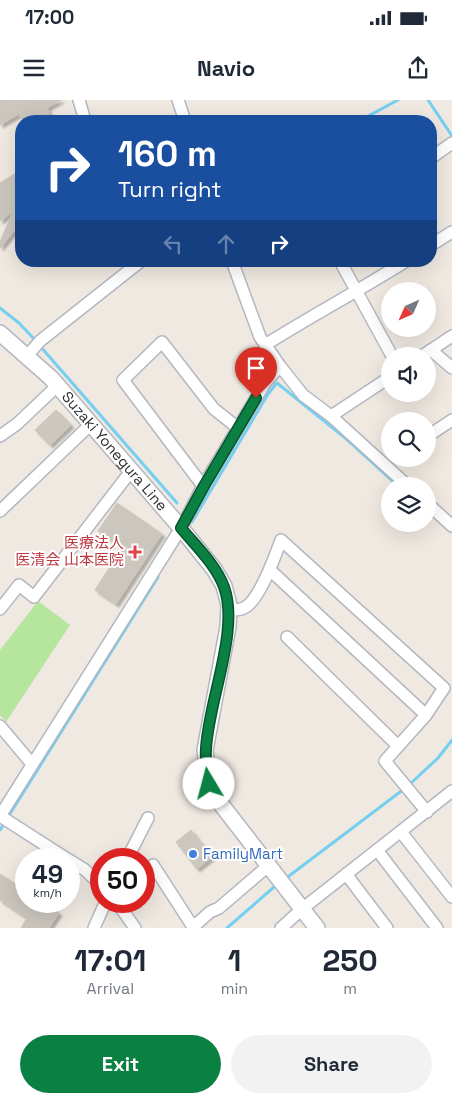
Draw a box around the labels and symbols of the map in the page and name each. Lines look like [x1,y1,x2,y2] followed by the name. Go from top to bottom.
[381,282,436,338] north arrow
[235,347,277,398] pin
[58,387,172,515] street label: Suzaki Yonegura Line
[15,533,124,569] place label: 医療法人 医清会 山本医院
[128,545,142,559] marker: 医療法人 医清会 山本医院
[182,757,234,809] position arrow
[203,844,283,863] place label: FamilyMart
[90,848,155,913] speed limit sign: 50
[187,848,199,860] marker: FamilyMart

